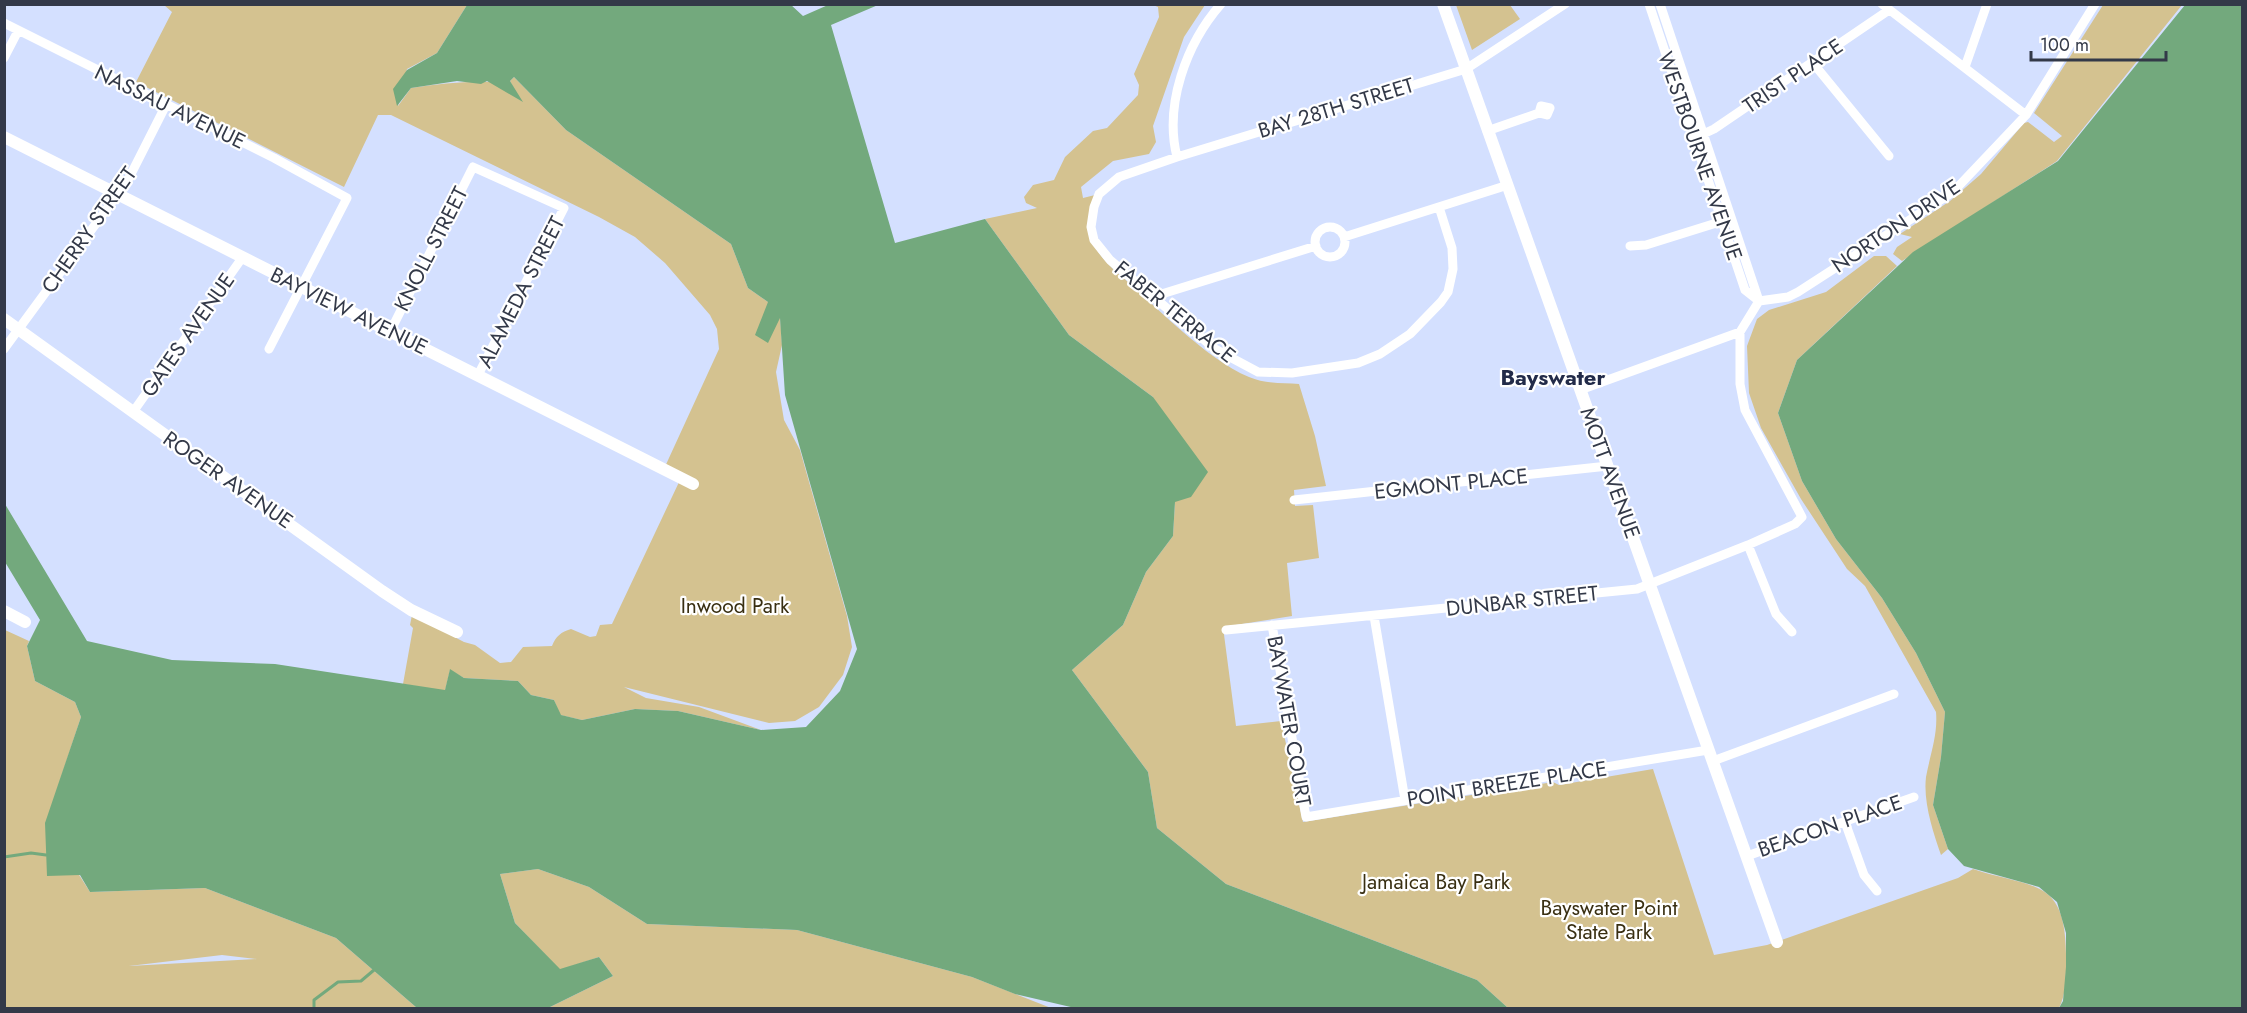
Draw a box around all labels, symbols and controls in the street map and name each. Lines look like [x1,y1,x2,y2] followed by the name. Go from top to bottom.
[2031,24,2166,62] scale bar
[1737,31,1849,121] street label: TRIST PLACE
[2040,32,2089,58] text: 100 m
[1650,48,1750,264] street label: WESTBOURNE AVENUE
[89,57,251,157] street label: NASSAU AVENUE
[1254,70,1418,146] street label: BAY 28TH STREET
[34,160,144,299] street label: CHERRY STREET
[1826,172,1966,280] street label: NORTON DRIVE
[387,181,475,316] street label: KNOLL STREET
[470,211,572,373] street label: ALAMEDA STREET
[1108,254,1242,370] street label: FABER TERRACE
[265,260,433,362] street label: BAYVIEW AVENUE
[134,267,242,403] street label: GATES AVENUE
[1501,361,1605,393] district label: Bayswater
[1572,403,1648,543] street label: MOTT AVENUE
[157,424,299,536] street label: ROGER AVENUE
[1373,461,1529,507] street label: EGMONT PLACE
[1444,578,1600,624] street label: DUNBAR STREET
[681,591,790,621] park label: Inwood Park
[1259,634,1319,809] street label: BAYWATER COURT
[1405,753,1609,815] street label: POINT BREEZE PLACE
[1754,787,1906,865] street label: BEACON PLACE
[1359,867,1511,897] park label: Jamaica Bay Park
[1541,893,1677,947] park label: Bayswater Point State Park

